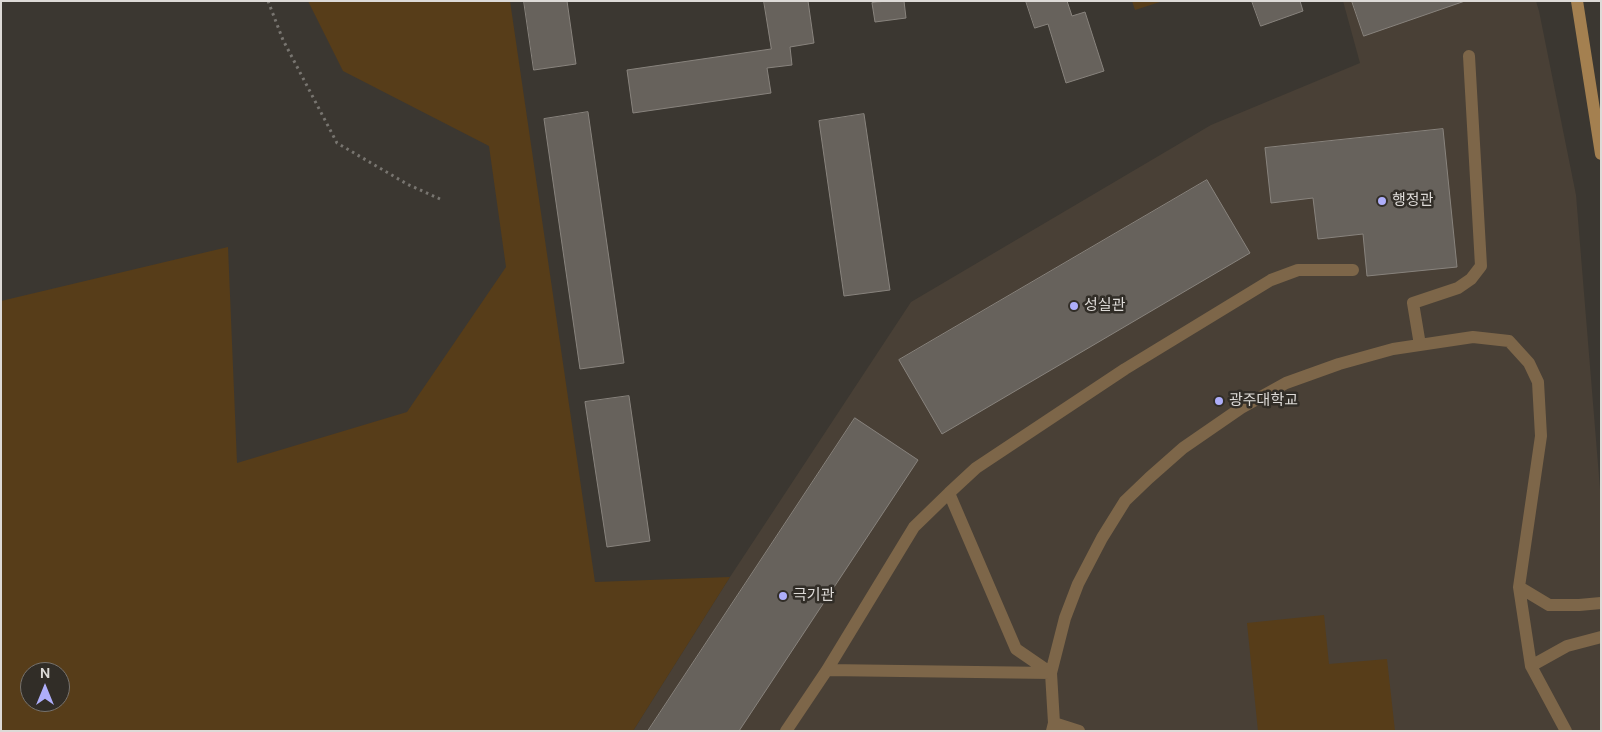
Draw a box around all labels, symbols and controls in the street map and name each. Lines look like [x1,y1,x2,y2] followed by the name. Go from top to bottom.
[1392,192,1433,210] place label: 행정관
[1376,195,1388,207] marker: 행정관
[1084,297,1125,315] place label: 성실관
[1068,300,1080,312] marker: 성실관
[1229,392,1298,410] place label: 광주대학교
[1213,395,1225,407] marker: 광주대학교
[793,587,834,605] place label: 극기관
[777,590,789,602] marker: 극기관
[20,662,70,712] north arrow
[40,664,50,682] text: N

